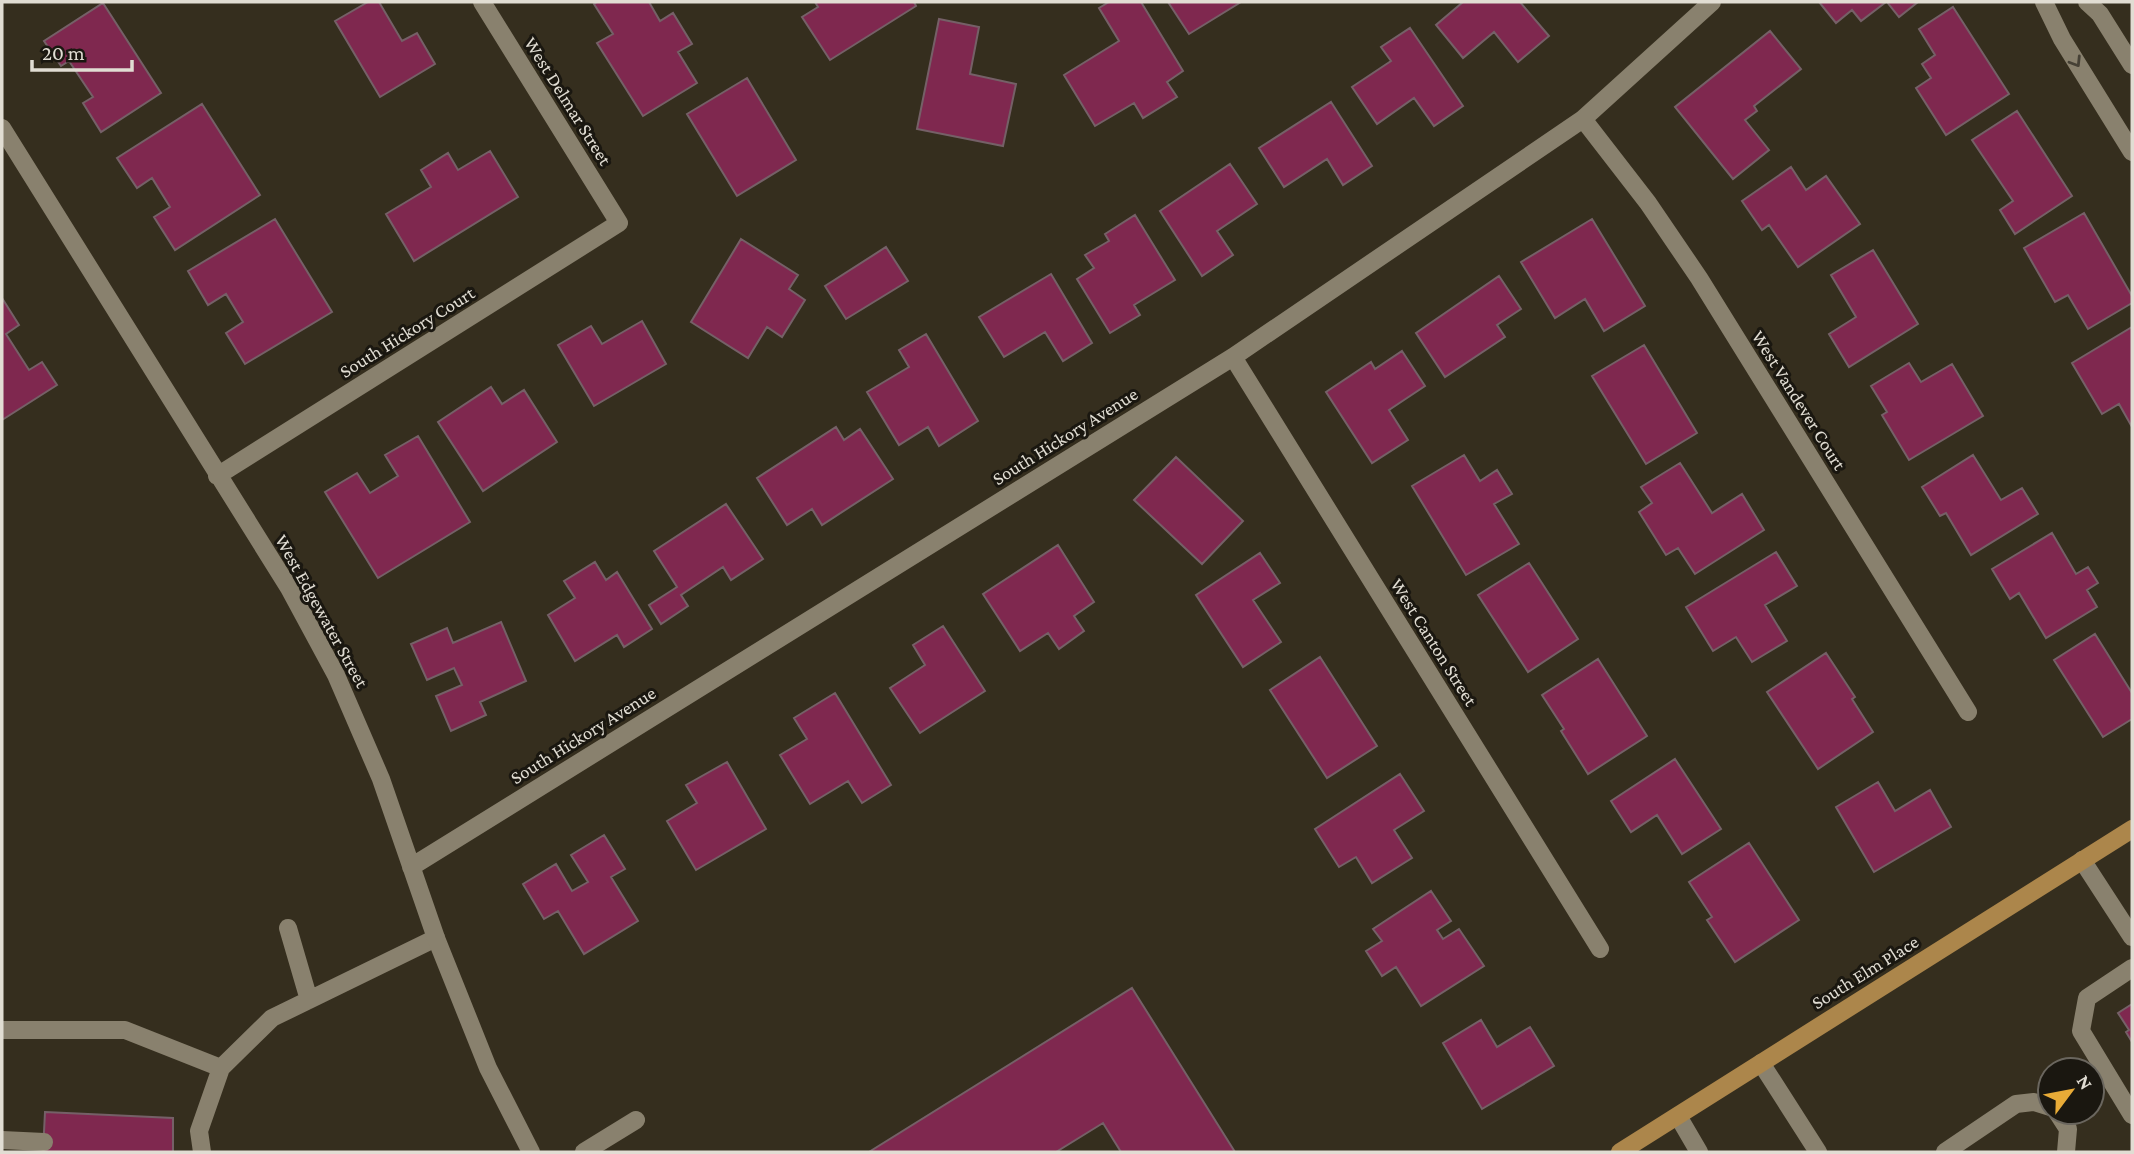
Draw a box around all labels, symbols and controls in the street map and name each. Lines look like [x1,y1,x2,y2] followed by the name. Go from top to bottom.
[32,28,131,72] scale bar
[520,33,616,170] street label: West Delmar Street
[42,41,85,65] text: 20 m
[2068,54,2081,67] one-way arrow
[336,282,479,382] street label: South Hickory Court
[1748,326,1851,474] street label: West Vandever Court
[989,383,1141,489] street label: South Hickory Avenue
[271,531,373,692] street label: West Edgewater Street
[1386,574,1482,710] street label: West Canton Street
[507,682,659,788] street label: South Hickory Avenue
[1808,931,1922,1013] street label: South Elm Place
[2036,1056,2106,1126] north arrow
[2073,1071,2097,1093] text: N

